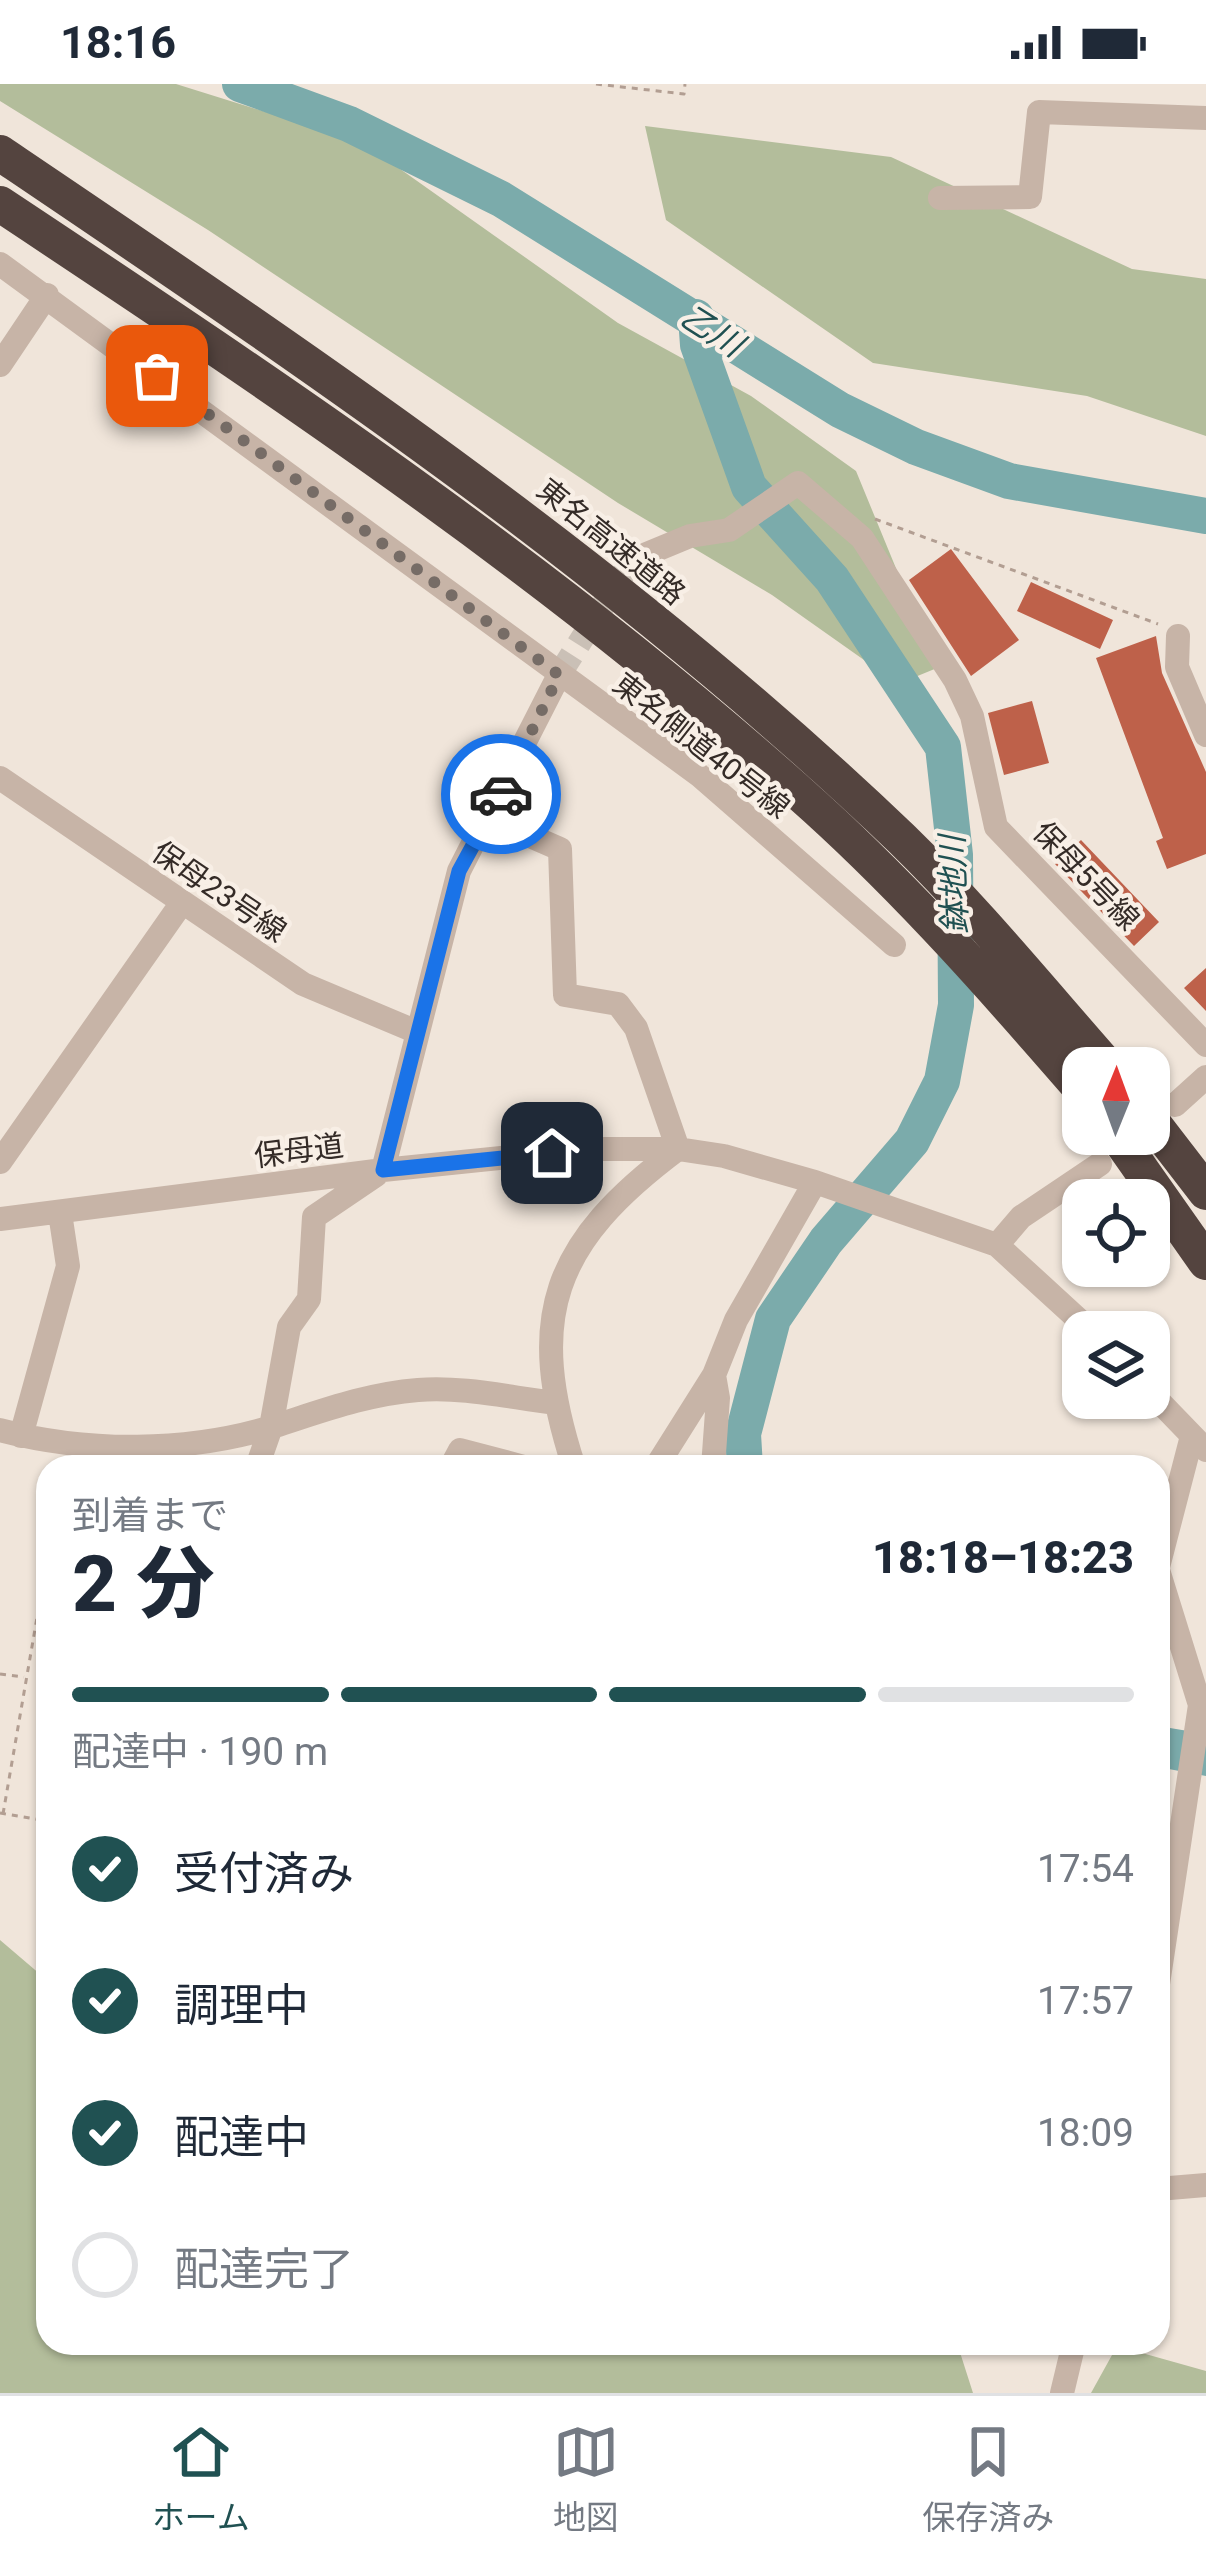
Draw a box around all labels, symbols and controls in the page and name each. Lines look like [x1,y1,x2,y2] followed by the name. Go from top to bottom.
[60,16,176,69] text: 18:16
[673,296,753,366] water label: 乙川
[106,325,208,427] pin
[124,343,190,409] icon: bag
[530,471,692,612] street label: 東名高速道路
[606,666,796,825] street label: 東名側道40号線
[441,734,561,854] courier
[468,761,534,827] icon: car
[1026,814,1146,937] street label: 保母5号線
[932,832,975,935] water label: 鉢地川
[146,834,293,949] street label: 保母23号線
[1062,1047,1170,1155] north arrow
[1062,1047,1170,1419] map controls
[501,1102,603,1204] pin
[519,1120,585,1186] icon: home
[252,1128,346,1173] street label: 保母道
[1062,1179,1170,1287] button: locate
[1062,1311,1170,1419] button: layers
[72,1493,228,1539] text: 到着まで
[872,1531,1134,1584] text: 18:18–18:23
[72,1539,214,1630] text: 2 分
[72,1729,328,1775] text: 配達中 · 190 m
[72,1836,138,1902] icon: check
[1037,1846,1134,1892] text: 17:54
[174,1847,354,1900] text: 受付済み
[72,1968,138,2034] icon: check
[1037,1978,1134,2024] text: 17:57
[174,1979,309,2032] text: 調理中
[72,2100,138,2166] icon: check
[1037,2110,1134,2156] text: 18:09
[174,2111,309,2164] text: 配達中
[174,2243,354,2296] text: 配達完了
[152,2419,250,2539] tab: ホーム
[553,2419,619,2539] tab: 地図
[922,2419,1054,2539] tab: 保存済み

